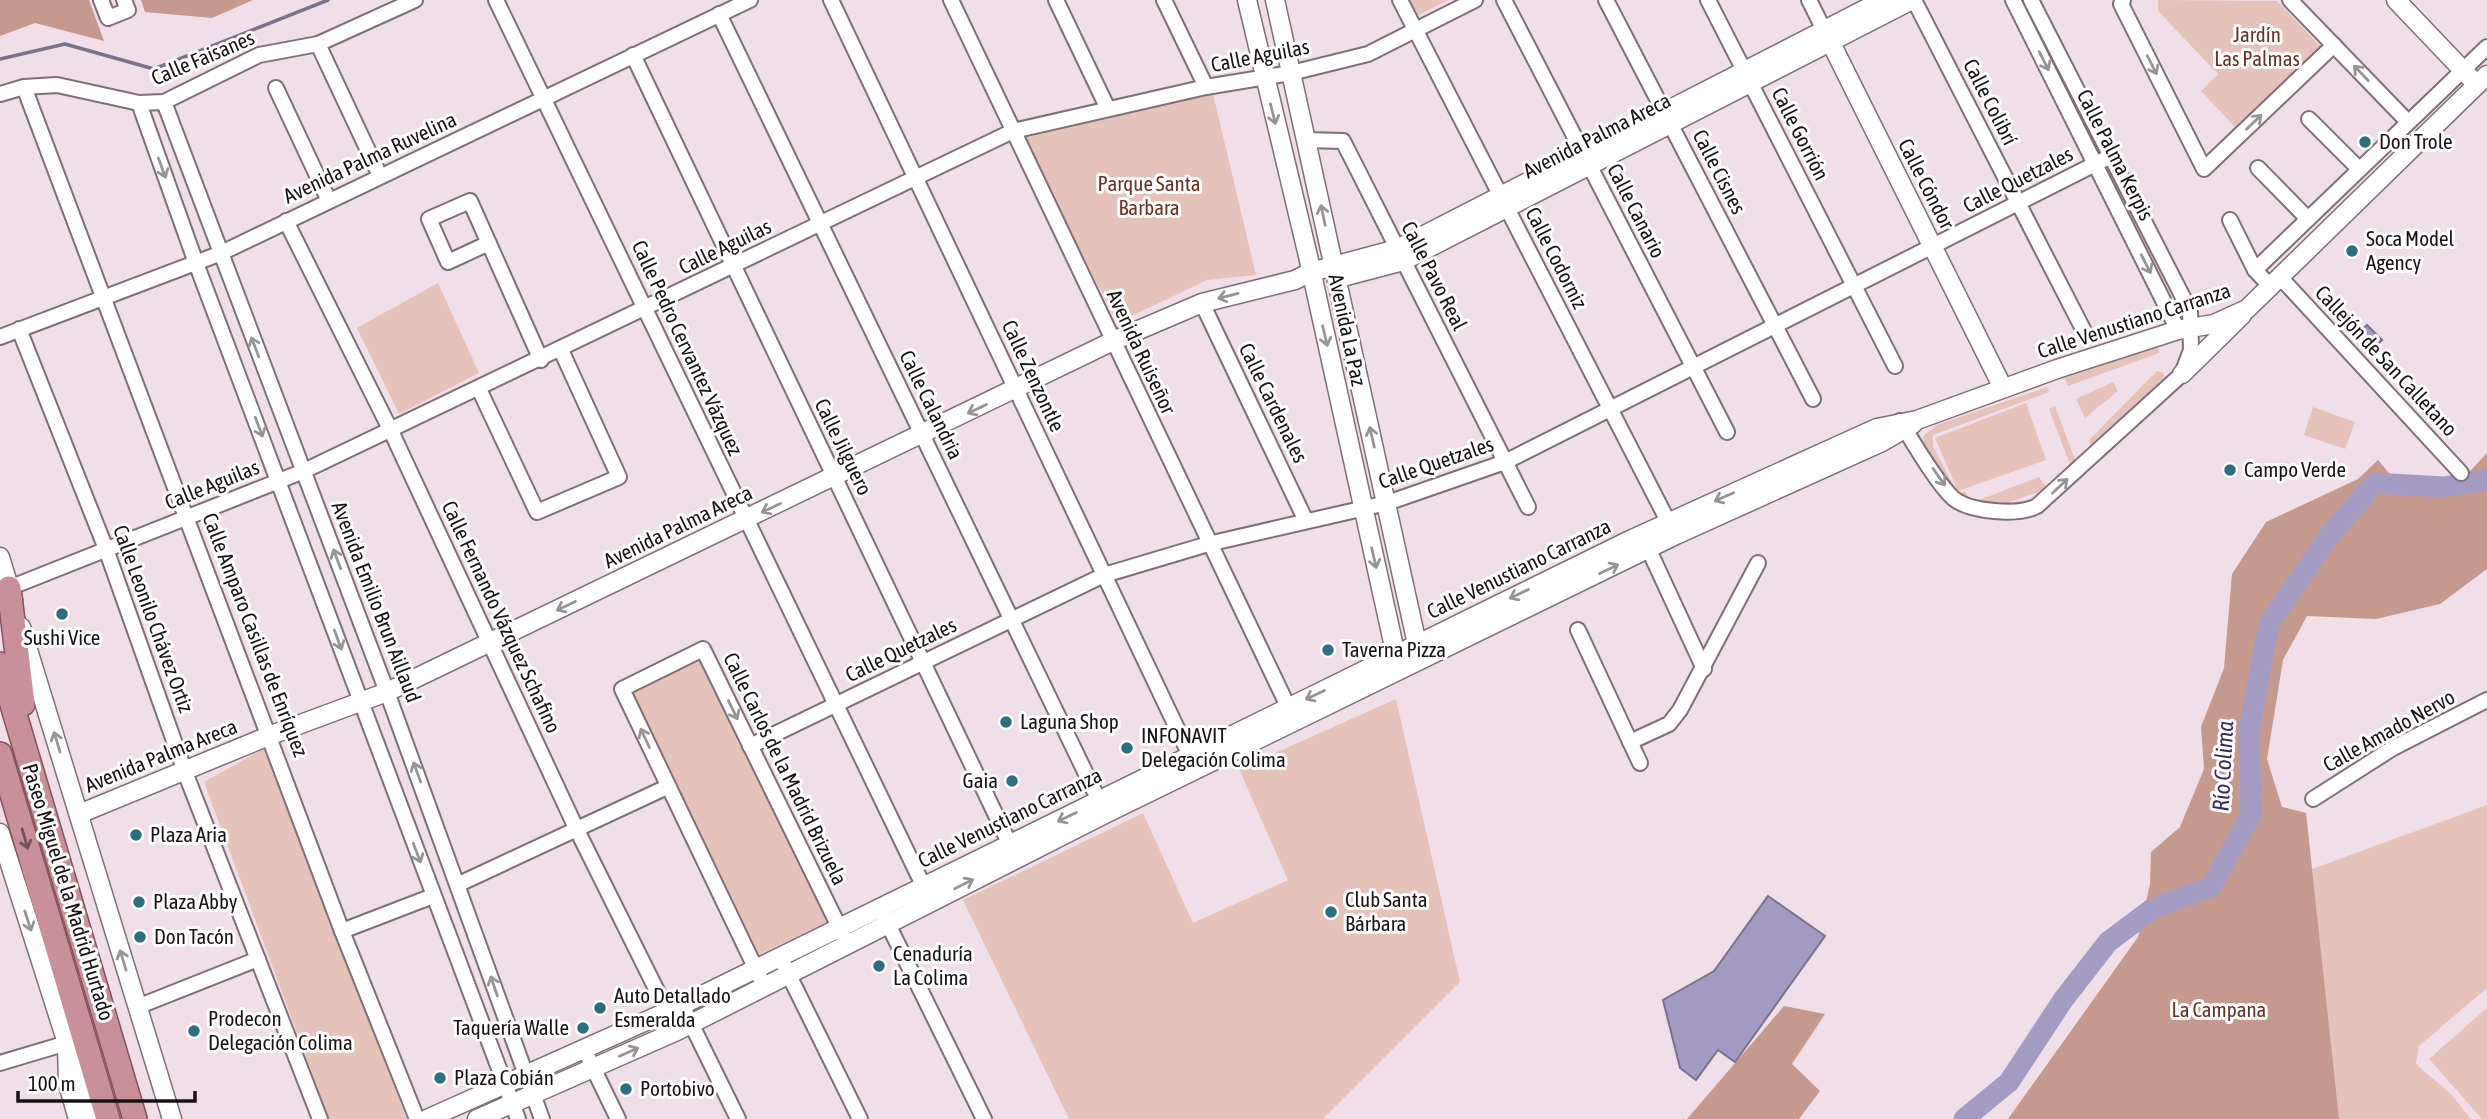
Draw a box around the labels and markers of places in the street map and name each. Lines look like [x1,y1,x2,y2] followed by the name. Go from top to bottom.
[2379,129,2453,153] place label: Don Trole
[2357,134,2373,150] marker: Don Trole
[2366,226,2455,274] place label: Soca Model Agency
[2344,243,2360,259] marker: Soca Model Agency
[2244,457,2346,481] place label: Campo Verde
[2222,462,2238,478] marker: Campo Verde
[54,606,70,622] marker: Sushi Vice
[24,625,100,649] place label: Sushi Vice
[1342,637,1446,661] place label: Taverna Pizza
[1320,642,1336,658] marker: Taverna Pizza
[1020,709,1119,733] place label: Laguna Shop
[998,714,1014,730] marker: Laguna Shop
[1141,723,1286,771] place label: INFONAVIT Delegación Colima
[1119,740,1135,756] marker: INFONAVIT Delegación Colima
[963,768,998,792] place label: Gaia
[1004,773,1020,789] marker: Gaia
[150,822,227,846] place label: Plaza Aria
[128,827,144,843] marker: Plaza Aria
[1345,887,1428,935] place label: Club Santa Bárbara
[153,889,238,913] place label: Plaza Abby
[131,894,147,910] marker: Plaza Abby
[1323,904,1339,920] marker: Club Santa Bárbara
[154,924,234,948] place label: Don Tacón
[132,929,148,945] marker: Don Tacón
[893,941,973,989] place label: Cenaduría La Colima
[871,958,887,974] marker: Cenaduría La Colima
[614,983,731,1031] place label: Auto Detallado Esmeralda
[592,1000,608,1016] marker: Auto Detallado Esmeralda
[208,1006,353,1054] place label: Prodecon Delegación Colima
[453,1015,569,1039] place label: Taquería Walle
[575,1020,591,1036] marker: Taquería Walle
[186,1023,202,1039] marker: Prodecon Delegación Colima
[454,1065,554,1089] place label: Plaza Cobián
[432,1070,448,1086] marker: Plaza Cobián
[640,1076,715,1100] place label: Portobivo
[618,1081,634,1097] marker: Portobivo

